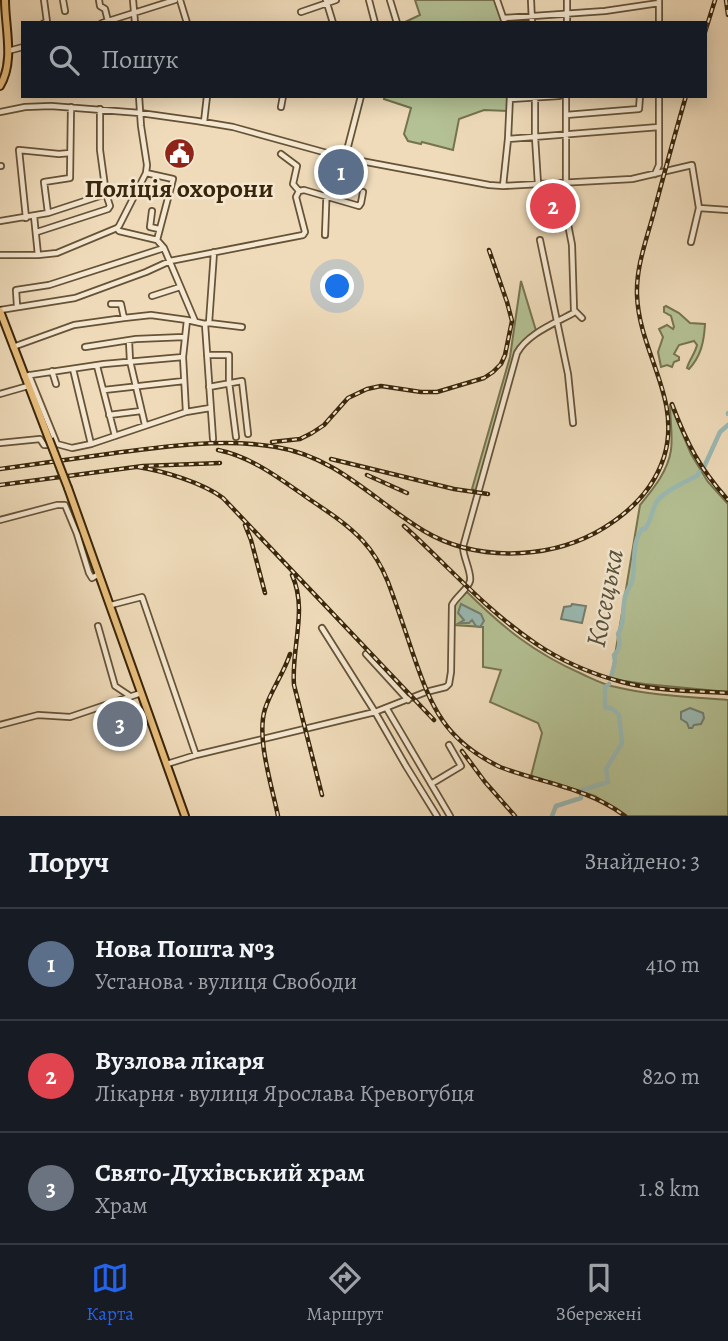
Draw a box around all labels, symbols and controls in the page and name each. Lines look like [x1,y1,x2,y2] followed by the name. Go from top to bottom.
[21,21,707,98] search box
[45,41,83,79] icon: search
[101,42,179,77] text: Пошук
[162,136,196,170] public building icon: Поліція охорони
[318,146,364,198] pin: 1
[84,171,274,206] place label: Поліція охорони
[530,180,576,232] pin: 2
[320,269,354,303] your location
[577,546,633,650] water label: Косецька
[97,698,143,750] pin: 3
[28,842,109,882] text: Поруч
[584,846,700,877] text: Знайдено: 3
[95,931,275,966] text: Нова Пошта №3
[47,949,55,980] text: 1
[646,949,700,980] text: 410 m
[95,966,357,997] text: Установа · вулиця Свободи
[95,1043,265,1078] text: Вузлова лікаря
[45,1061,57,1092] text: 2
[642,1061,700,1092] text: 820 m
[95,1078,475,1109] text: Лікарня · вулиця Ярослава Кревогубця
[95,1155,365,1190] text: Свято-Духівський храм
[46,1173,56,1204] text: 3
[639,1173,700,1204] text: 1.8 km
[95,1190,148,1221] text: Храм
[86,1259,134,1327] tab: Карта
[307,1259,383,1327] tab: Маршрут
[556,1259,642,1327] tab: Збережені

